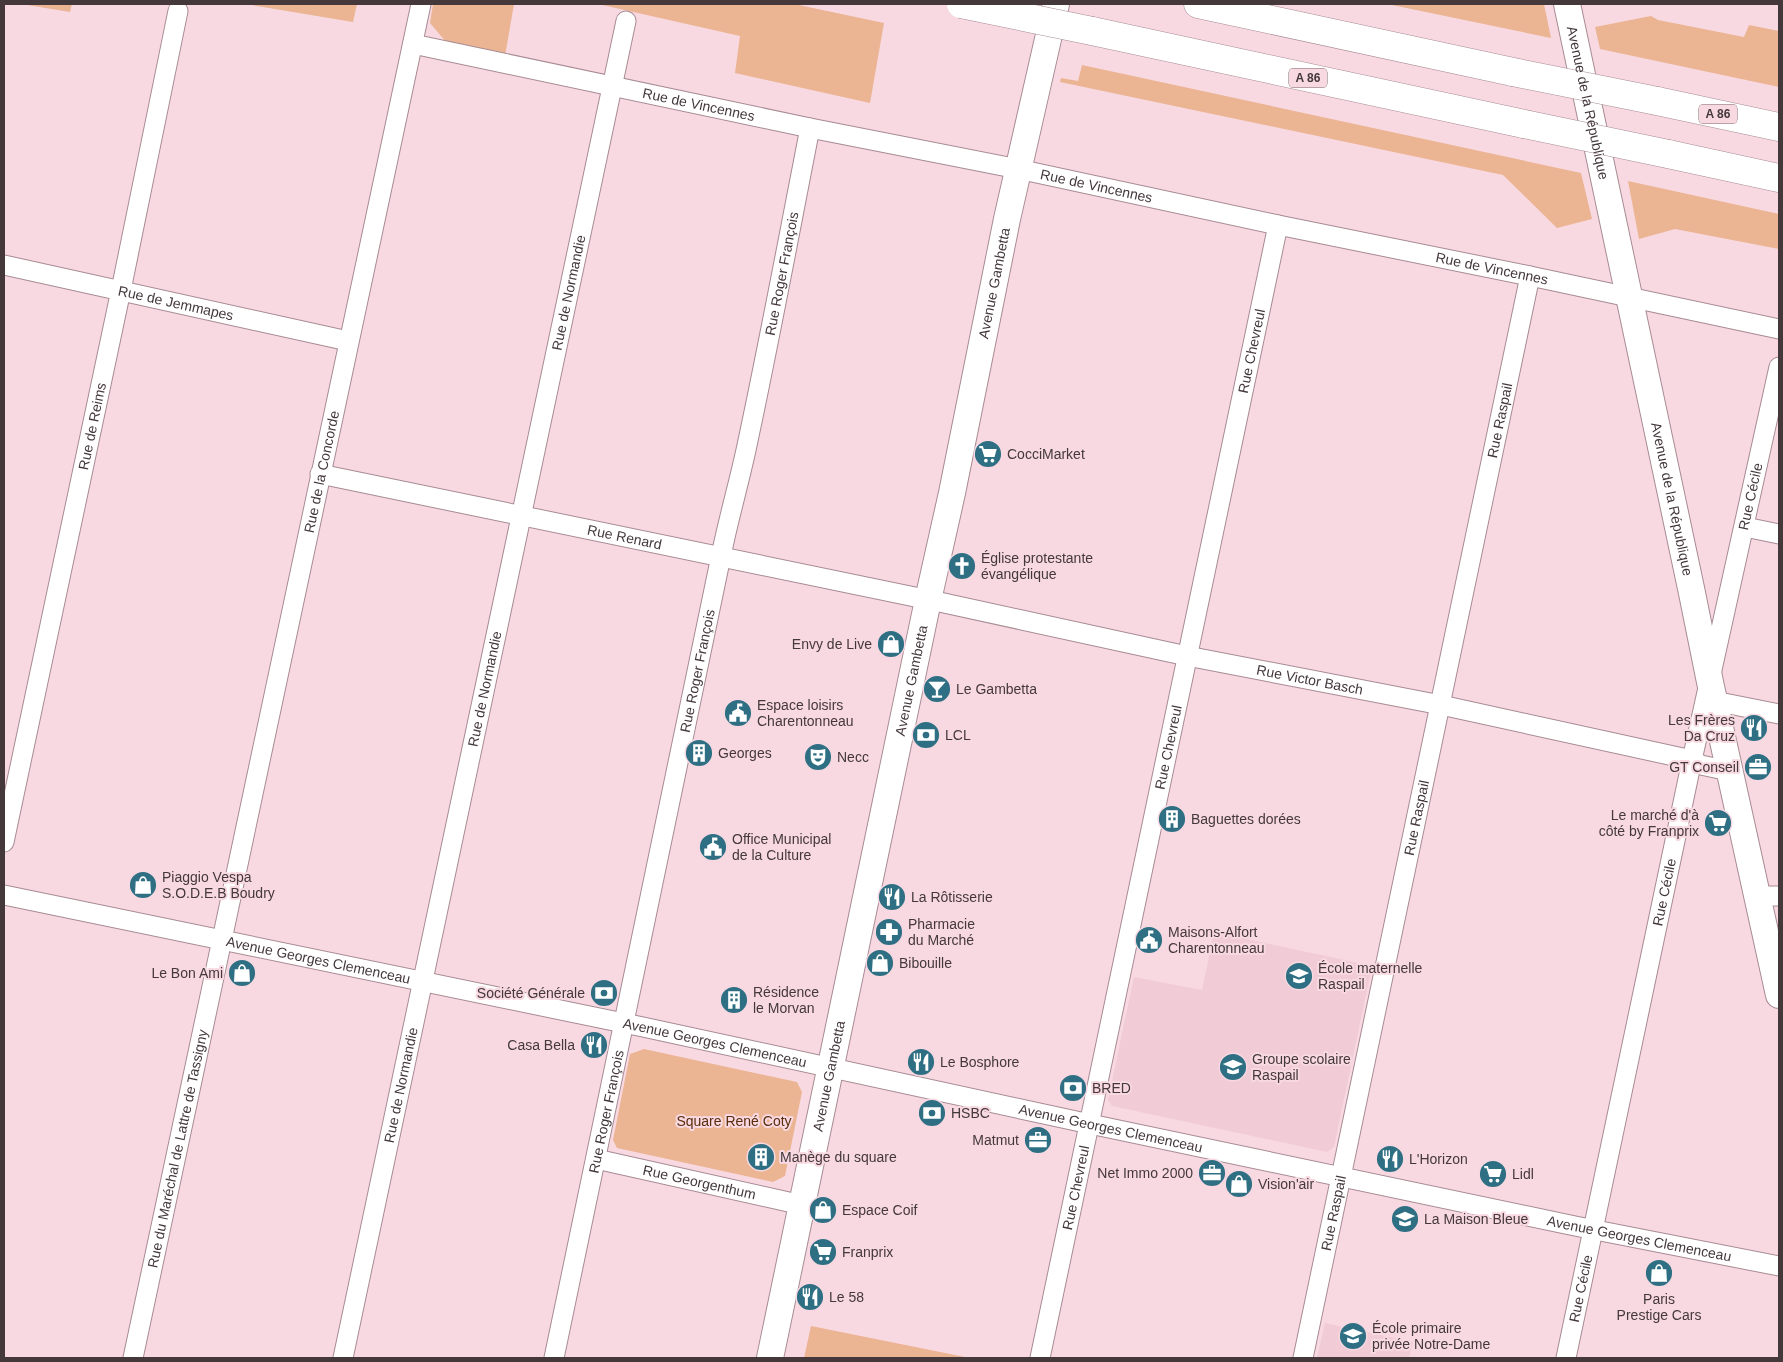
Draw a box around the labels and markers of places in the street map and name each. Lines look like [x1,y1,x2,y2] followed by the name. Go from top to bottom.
[973,439,1003,469] supermarket icon: CocciMarket
[1007,446,1085,462] place label: CocciMarket
[981,550,1093,582] place label: Église protestante évangélique
[947,551,977,581] church icon: Église protestante évangélique
[876,629,906,659] shop icon: Envy de Live
[792,636,872,652] place label: Envy de Live
[922,674,952,704] bar icon: Le Gambetta
[956,681,1037,697] place label: Le Gambetta
[757,697,854,729] place label: Espace loisirs Charentonneau
[723,698,753,728] public building icon: Espace loisirs Charentonneau
[1668,712,1735,744] place label: Les Frères Da Cruz
[1739,713,1769,743] restaurant icon: Les Frères Da Cruz
[911,720,941,750] bank icon: LCL
[945,727,971,743] place label: LCL
[684,738,714,768] building icon: Georges
[803,742,833,772] theatre icon: Necc
[718,745,772,761] place label: Georges
[837,749,869,765] place label: Necc
[1743,752,1773,782] office icon: GT Conseil
[1669,759,1739,775] place label: GT Conseil
[1157,804,1187,834] building icon: Baguettes dorées
[1599,807,1699,839] place label: Le marché d'à côté by Franprix
[1703,808,1733,838] supermarket icon: Le marché d'à côté by Franprix
[1191,811,1301,827] place label: Baguettes dorées
[732,831,831,863] place label: Office Municipal de la Culture
[698,832,728,862] public building icon: Office Municipal de la Culture
[162,869,275,901] place label: Piaggio Vespa S.O.D.E.B Boudry
[128,870,158,900] shop icon: Piaggio Vespa S.O.D.E.B Boudry
[877,882,907,912] restaurant icon: La Rôtisserie
[911,889,993,905] place label: La Rôtisserie
[908,916,975,948] place label: Pharmacie du Marché
[874,917,904,947] pharmacy icon: Pharmacie du Marché
[1168,924,1265,956] place label: Maisons-Alfort Charentonneau
[1134,925,1164,955] public building icon: Maisons-Alfort Charentonneau
[865,948,895,978] shop icon: Bibouille
[899,955,952,971] place label: Bibouille
[227,958,257,988] shop icon: Le Bon Ami
[1318,960,1422,992] place label: École maternelle Raspail
[1284,961,1314,991] school or university icon: École maternelle Raspail
[151,965,223,981] place label: Le Bon Ami
[589,978,619,1008] bank icon: Société Générale
[753,984,819,1016] place label: Résidence le Morvan
[477,985,585,1001] place label: Société Générale
[719,985,749,1015] building icon: Résidence le Morvan
[579,1030,609,1060] restaurant icon: Casa Bella
[507,1037,575,1053] place label: Casa Bella
[906,1047,936,1077] restaurant icon: Le Bosphore
[1252,1051,1351,1083] place label: Groupe scolaire Raspail
[1218,1052,1248,1082] school or university icon: Groupe scolaire Raspail
[940,1054,1020,1070] place label: Le Bosphore
[1058,1073,1088,1103] bank icon: BRED
[1092,1080,1131,1096] place label: BRED
[917,1098,947,1128] bank icon: HSBC
[951,1105,990,1121] place label: HSBC
[1023,1125,1053,1155] office icon: Matmut
[972,1132,1019,1148] place label: Matmut
[746,1142,776,1172] building icon: Manège du square
[1375,1144,1405,1174] restaurant icon: L'Horizon
[780,1149,897,1165] place label: Manège du square
[1409,1151,1468,1167] place label: L'Horizon
[1197,1158,1227,1188] office icon: Net Immo 2000
[1478,1159,1508,1189] supermarket icon: Lidl
[1097,1165,1193,1181] place label: Net Immo 2000
[1512,1166,1534,1182] place label: Lidl
[1224,1169,1254,1199] shop icon: Vision'air
[1258,1176,1314,1192] place label: Vision'air
[808,1195,838,1225] shop icon: Espace Coif
[842,1202,918,1218] place label: Espace Coif
[1390,1204,1420,1234] school or university icon: La Maison Bleue
[1424,1211,1529,1227] place label: La Maison Bleue
[808,1237,838,1267] supermarket icon: Franprix
[842,1244,893,1260] place label: Franprix
[1644,1258,1674,1288] shop icon: Paris Prestige Cars
[795,1282,825,1312] restaurant icon: Le 58
[829,1289,864,1305] place label: Le 58
[1617,1291,1701,1323] place label: Paris Prestige Cars
[1372,1320,1490,1352] place label: École primaire privée Notre-Dame
[1338,1321,1368,1351] school or university icon: École primaire privée Notre-Dame

